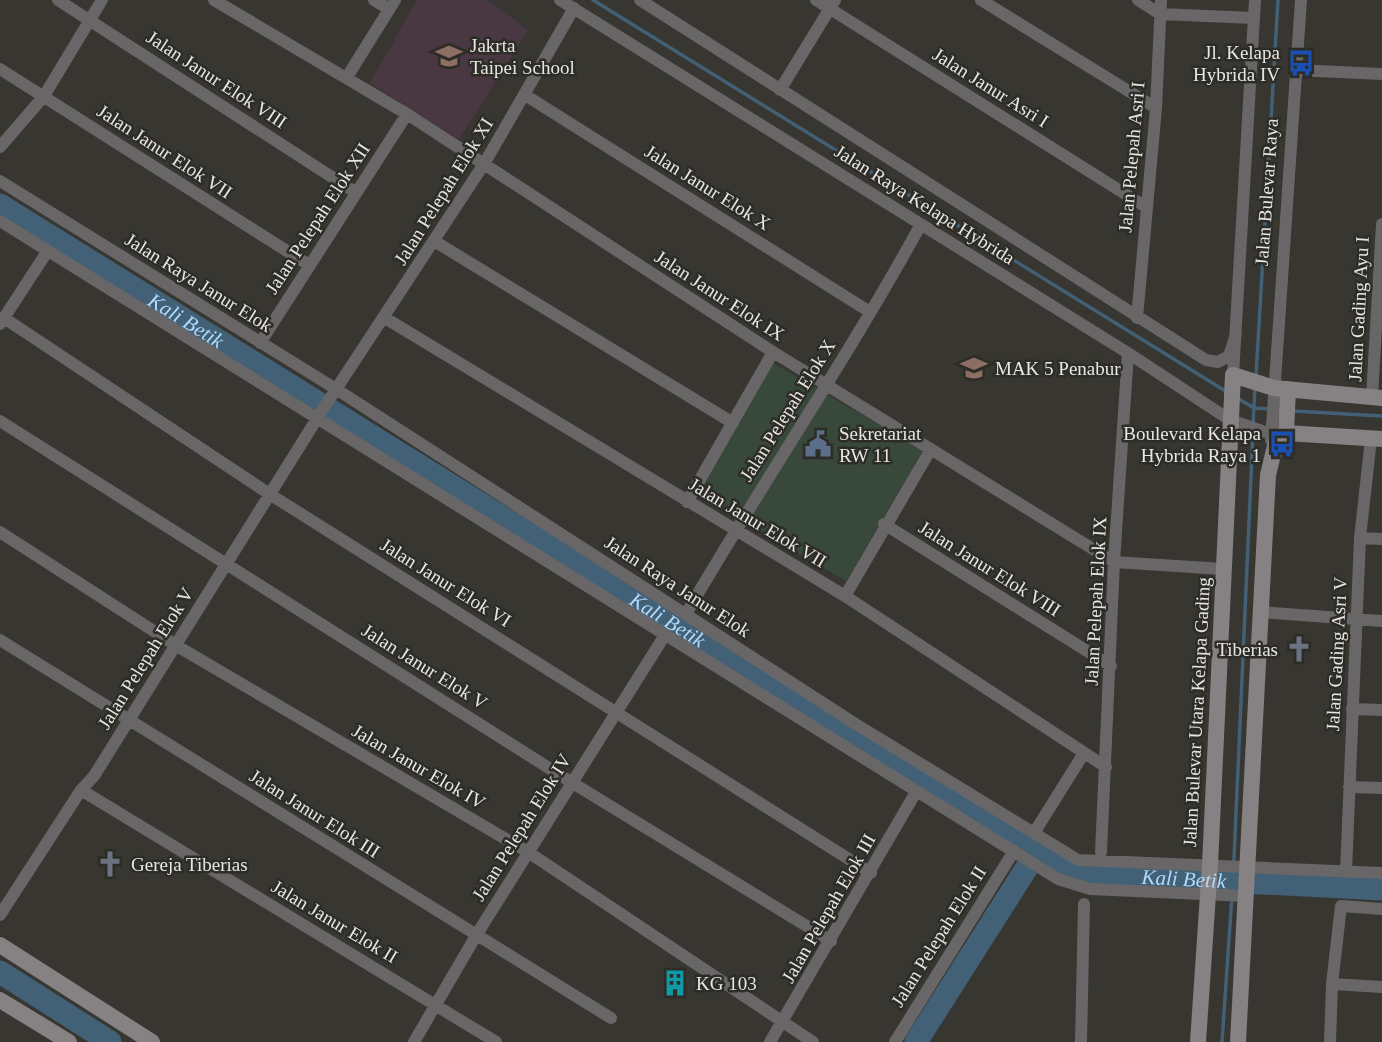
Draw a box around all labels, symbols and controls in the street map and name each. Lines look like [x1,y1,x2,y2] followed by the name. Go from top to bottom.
[143,26,291,133] street label: Jalan Janur Elok VIII
[470,35,575,78] place label: Jakrta Taipei School
[434,41,464,71] school or university icon: Jakrta Taipei School
[1193,42,1281,85] place label: Jl. Kelapa Hybrida IV
[929,43,1052,131] street label: Jalan Janur Asri I
[1286,48,1316,78] bus stop icon: Jl. Kelapa Hybrida IV
[1114,81,1149,233] street label: Jalan Pelepah Asri I
[93,100,236,203] street label: Jalan Janur Elok VII
[390,114,497,269] street label: Jalan Pelepah Elok XI
[1251,117,1282,266] street label: Jalan Bulevar Raya
[261,139,374,298] street label: Jalan Pelepah Elok XII
[641,140,775,235] street label: Jalan Janur Elok X
[831,140,1019,269] street label: Jalan Raya Kelapa Hybrida
[121,229,277,336] street label: Jalan Raya Janur Elok
[1344,236,1373,382] street label: Jalan Gading Ayu I
[651,246,789,345] street label: Jalan Janur Elok IX
[143,288,229,354] water label: Kali Betik
[735,335,840,485] street label: Jalan Pelepah Elok X
[959,353,989,383] school or university icon: MAK 5 Penabur
[995,358,1121,379] place label: MAK 5 Penabur
[839,423,922,466] place label: Sekretariat RW 11
[1123,423,1262,466] place label: Boulevard Kelapa Hybrida Raya 1
[803,429,833,459] public building icon: Sekretariat RW 11
[1267,429,1297,459] bus stop icon: Boulevard Kelapa Hybrida Raya 1
[685,473,830,572] street label: Jalan Janur Elok VII
[915,516,1064,620] street label: Jalan Janur Elok VIII
[1081,516,1110,686] street label: Jalan Pelepah Elok IX
[601,531,755,642] street label: Jalan Raya Janur Elok
[377,534,515,631] street label: Jalan Janur Elok VI
[1179,576,1214,847] street label: Jalan Bulevar Utara Kelapa Gading
[1322,576,1351,732] street label: Jalan Gading Asri V
[93,583,198,733] street label: Jalan Pelepah Elok V
[624,587,710,653] water label: Kali Betik
[358,619,491,714] street label: Jalan Janur Elok V
[1284,634,1314,664] church icon: Tiberias
[1216,639,1278,660] place label: Tiberias
[348,720,489,813] street label: Jalan Janur Elok IV
[468,750,575,905] street label: Jalan Pelepah Elok IV
[246,765,384,862] street label: Jalan Janur Elok III
[777,830,880,986] street label: Jalan Pelepah Elok III
[95,849,125,879] church icon: Gereja Tiberias
[131,854,248,875] place label: Gereja Tiberias
[887,862,990,1011] street label: Jalan Pelepah Elok II
[1140,865,1227,893] water label: Kali Betik
[268,876,401,967] street label: Jalan Janur Elok II
[660,968,690,998] building icon: KG 103
[696,973,757,994] place label: KG 103

